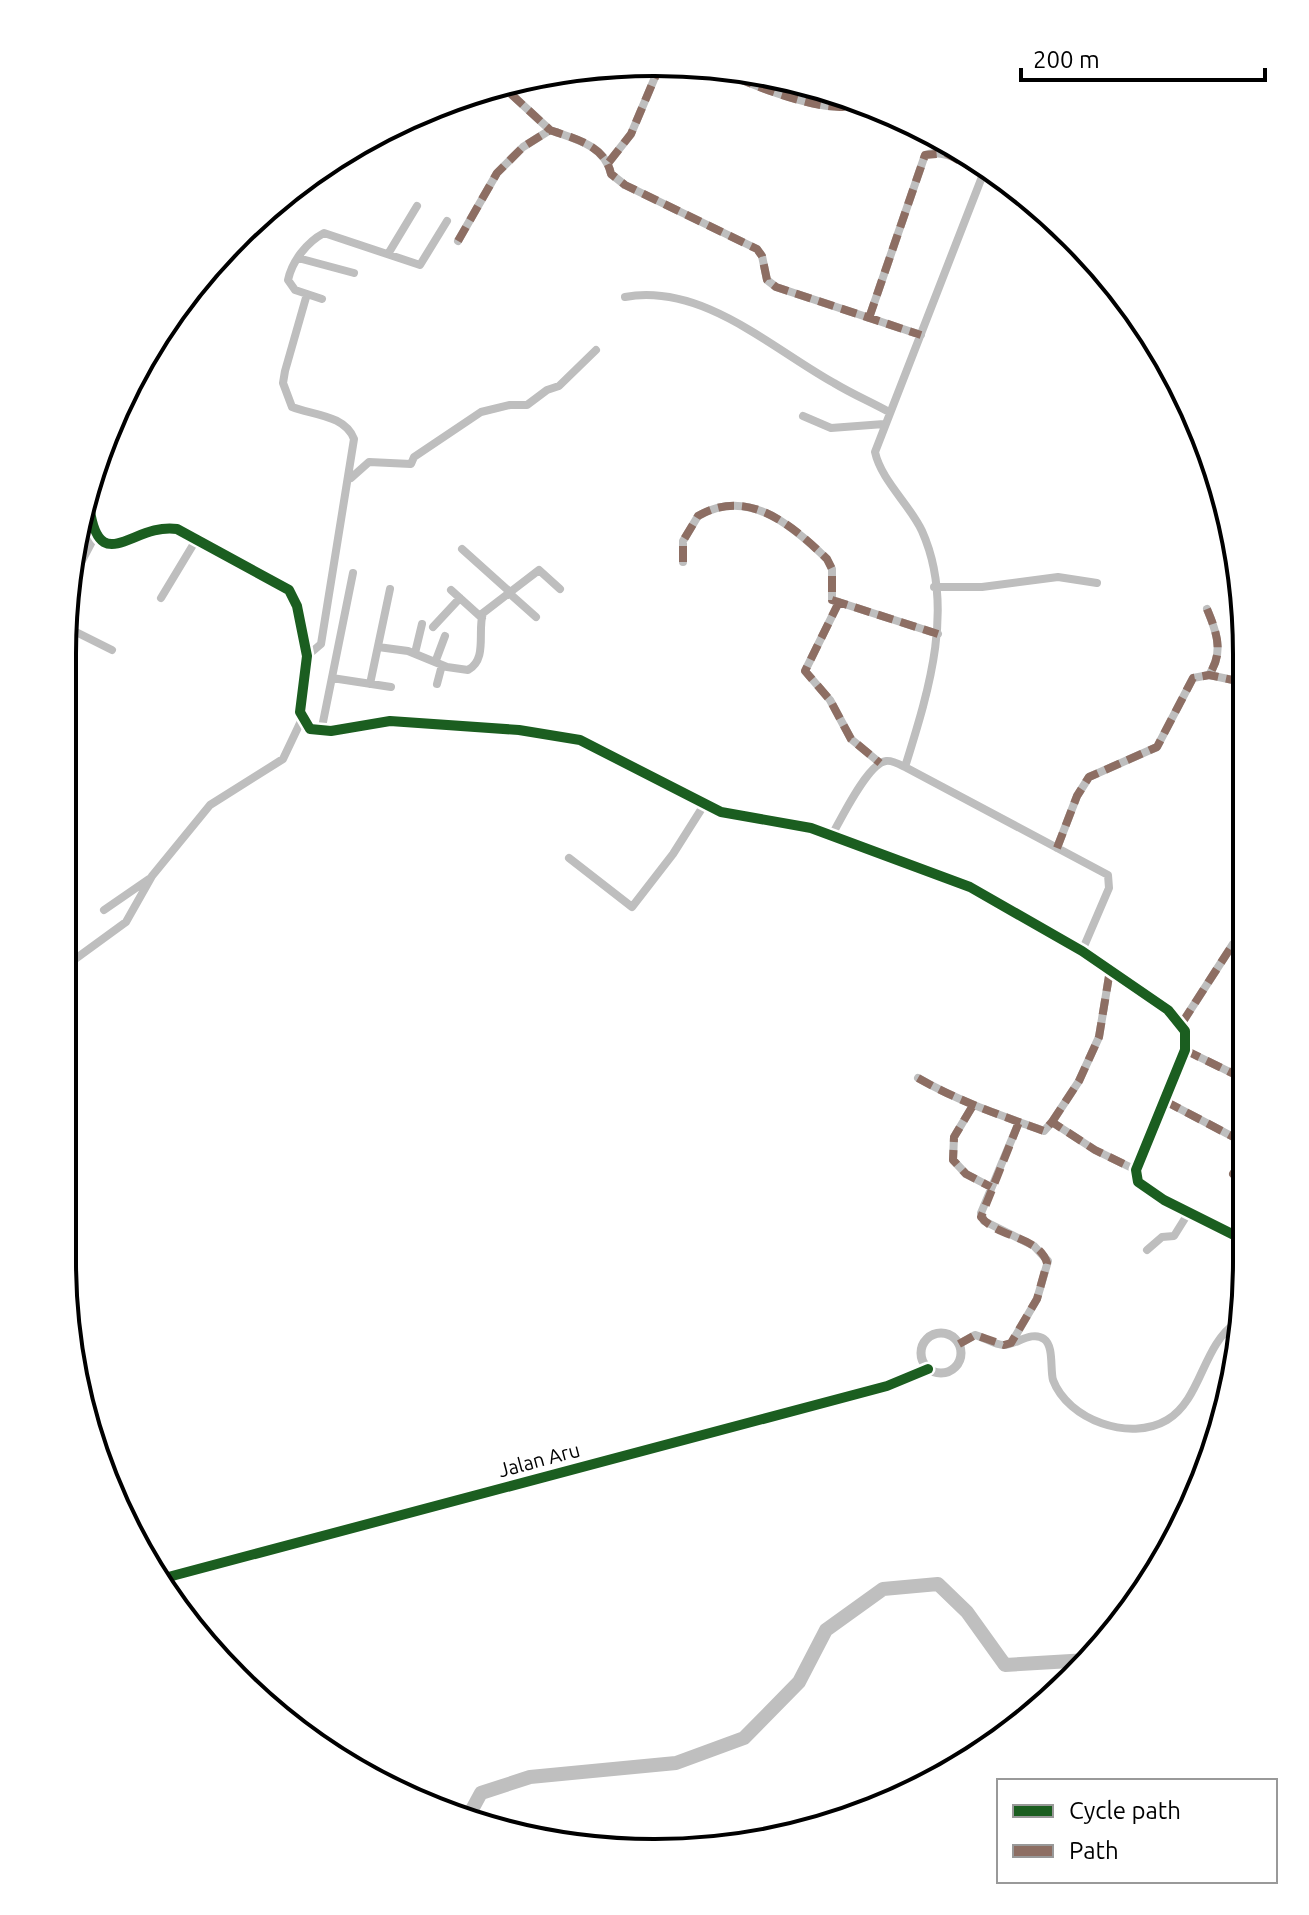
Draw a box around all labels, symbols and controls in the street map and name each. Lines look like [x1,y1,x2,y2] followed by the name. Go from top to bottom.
[1021,32,1265,82] scale bar
[1033,46,1100,73] text: 200 m
[495,1438,582,1481] street label: Jalan Aru
[997,1779,1277,1883] legend
[1069,1797,1181,1824] text: Cycle path
[1069,1837,1119,1864] text: Path

